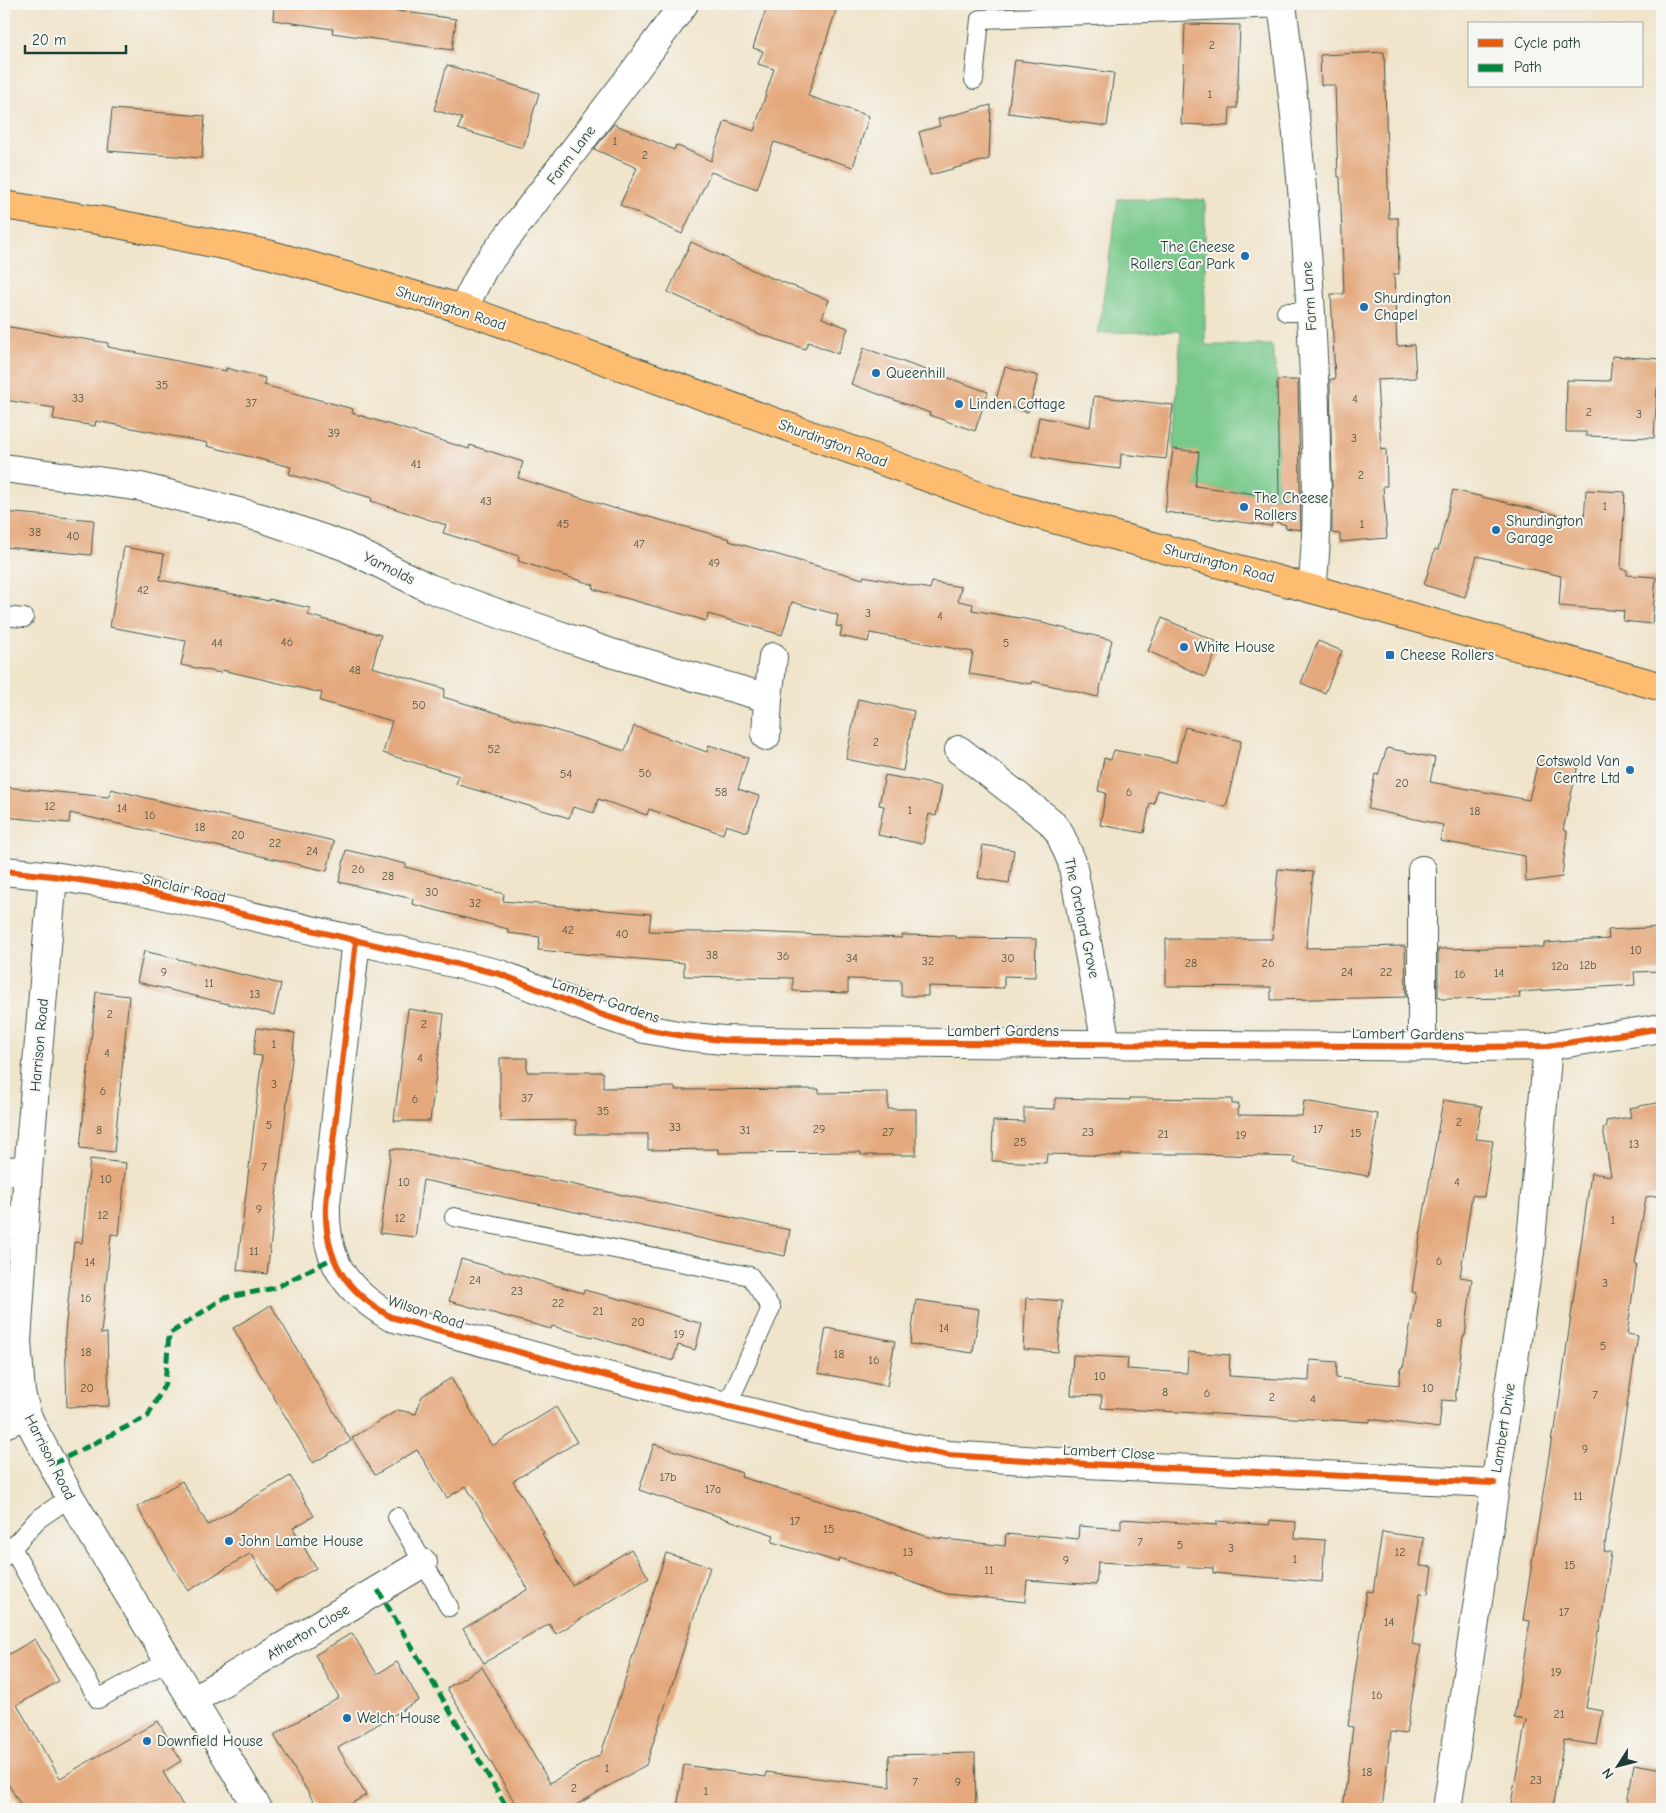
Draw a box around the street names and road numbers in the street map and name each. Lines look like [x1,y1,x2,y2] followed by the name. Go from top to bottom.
[543,121,599,188] street label: Farm Lane
[1298,260,1320,331] street label: Farm Lane
[394,282,508,334] street label: Shurdington Road
[776,415,890,471] street label: Shurdington Road
[1161,539,1277,587] street label: Shurdington Road
[360,548,418,588] street label: Yarnolds
[1060,856,1104,980] street label: The Orchard Grove
[141,870,227,906] street label: Sinclair Road
[550,973,662,1027] street label: Lambert Gardens
[26,998,52,1092] street label: Harrison Road
[947,1022,1059,1040] street label: Lambert Gardens
[1352,1024,1464,1044] street label: Lambert Gardens
[385,1291,467,1333] street label: Wilson Road
[1487,1381,1519,1474] street label: Lambert Drive
[21,1411,79,1503] street label: Harrison Road
[1062,1441,1156,1463] street label: Lambert Close
[263,1600,353,1664] street label: Atherton Close

